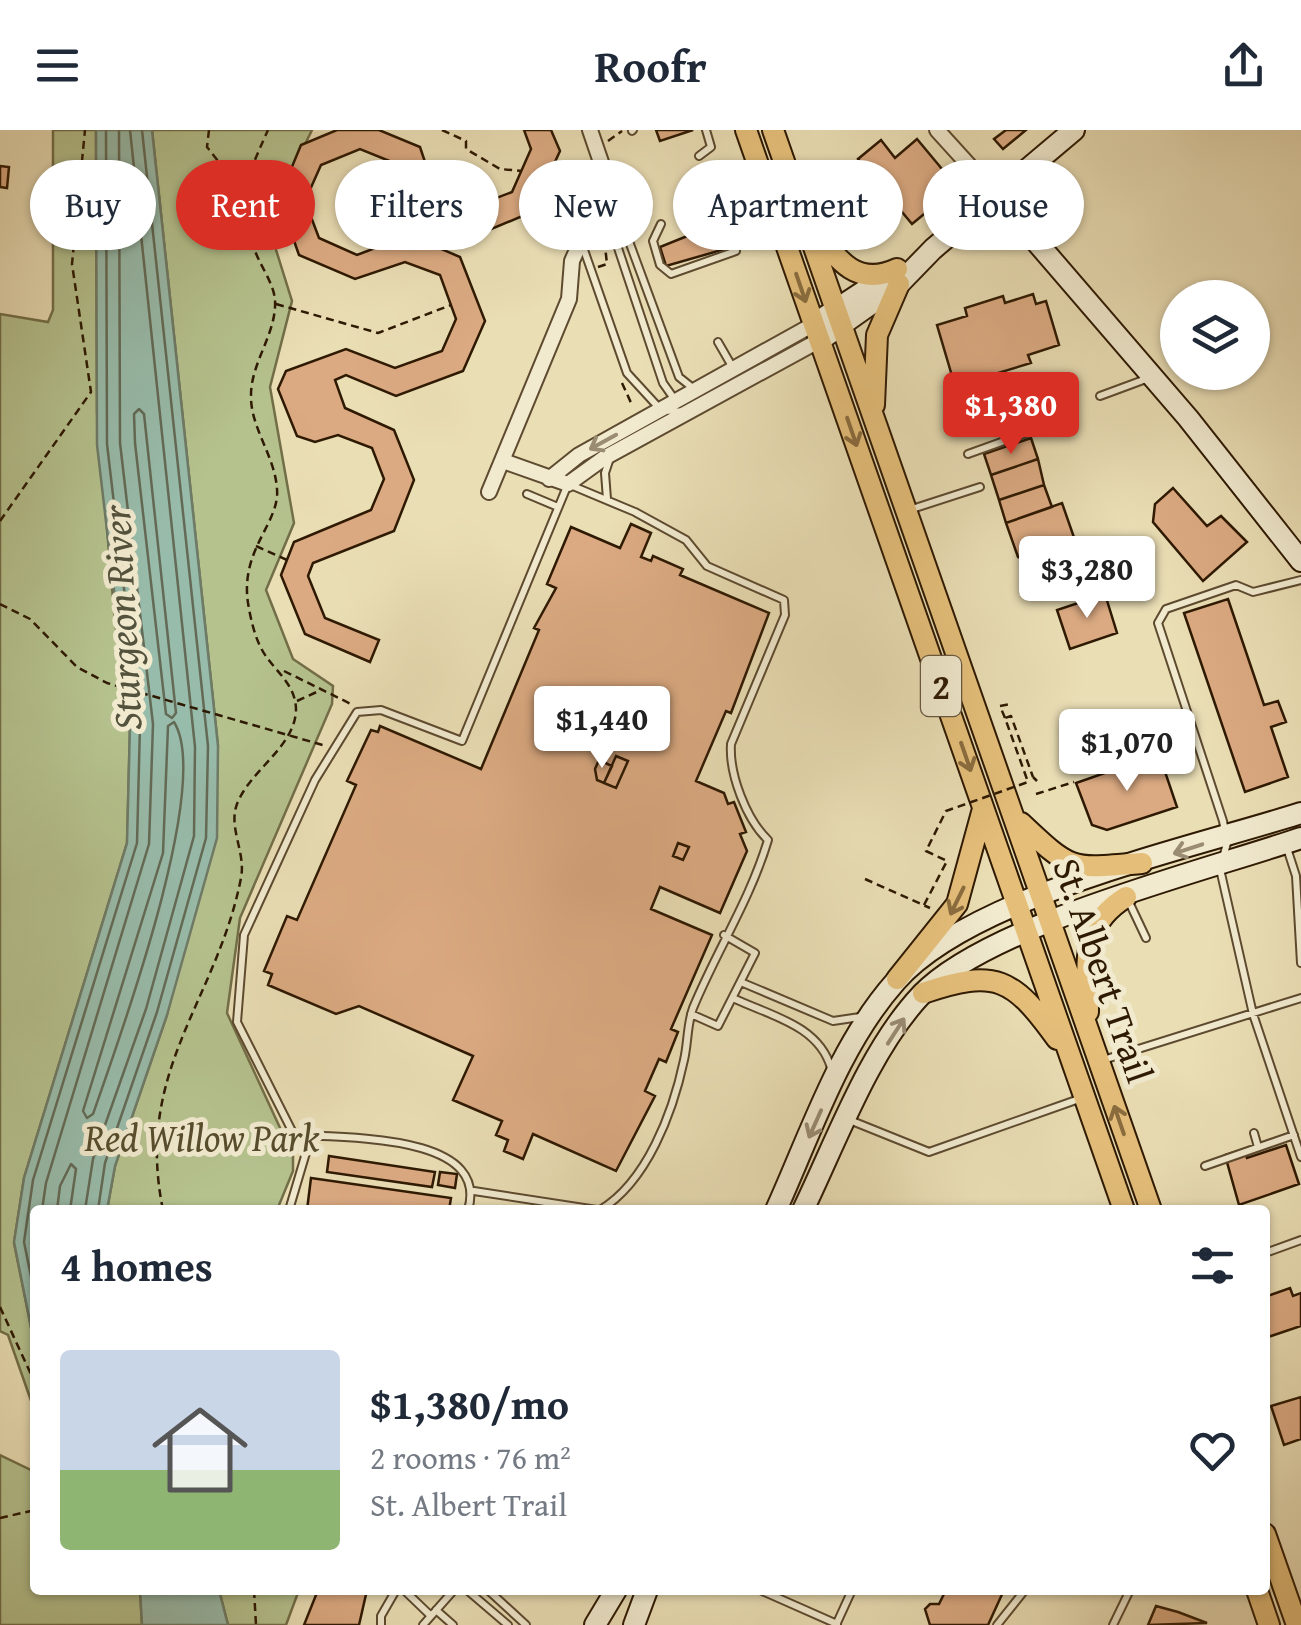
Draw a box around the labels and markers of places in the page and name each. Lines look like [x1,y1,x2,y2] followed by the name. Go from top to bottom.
[930,372,1092,457] pin: $1,380
[1006,536,1168,621] pin: $3,280
[521,686,683,771] pin: $1,440
[1046,709,1208,794] pin: $1,070

